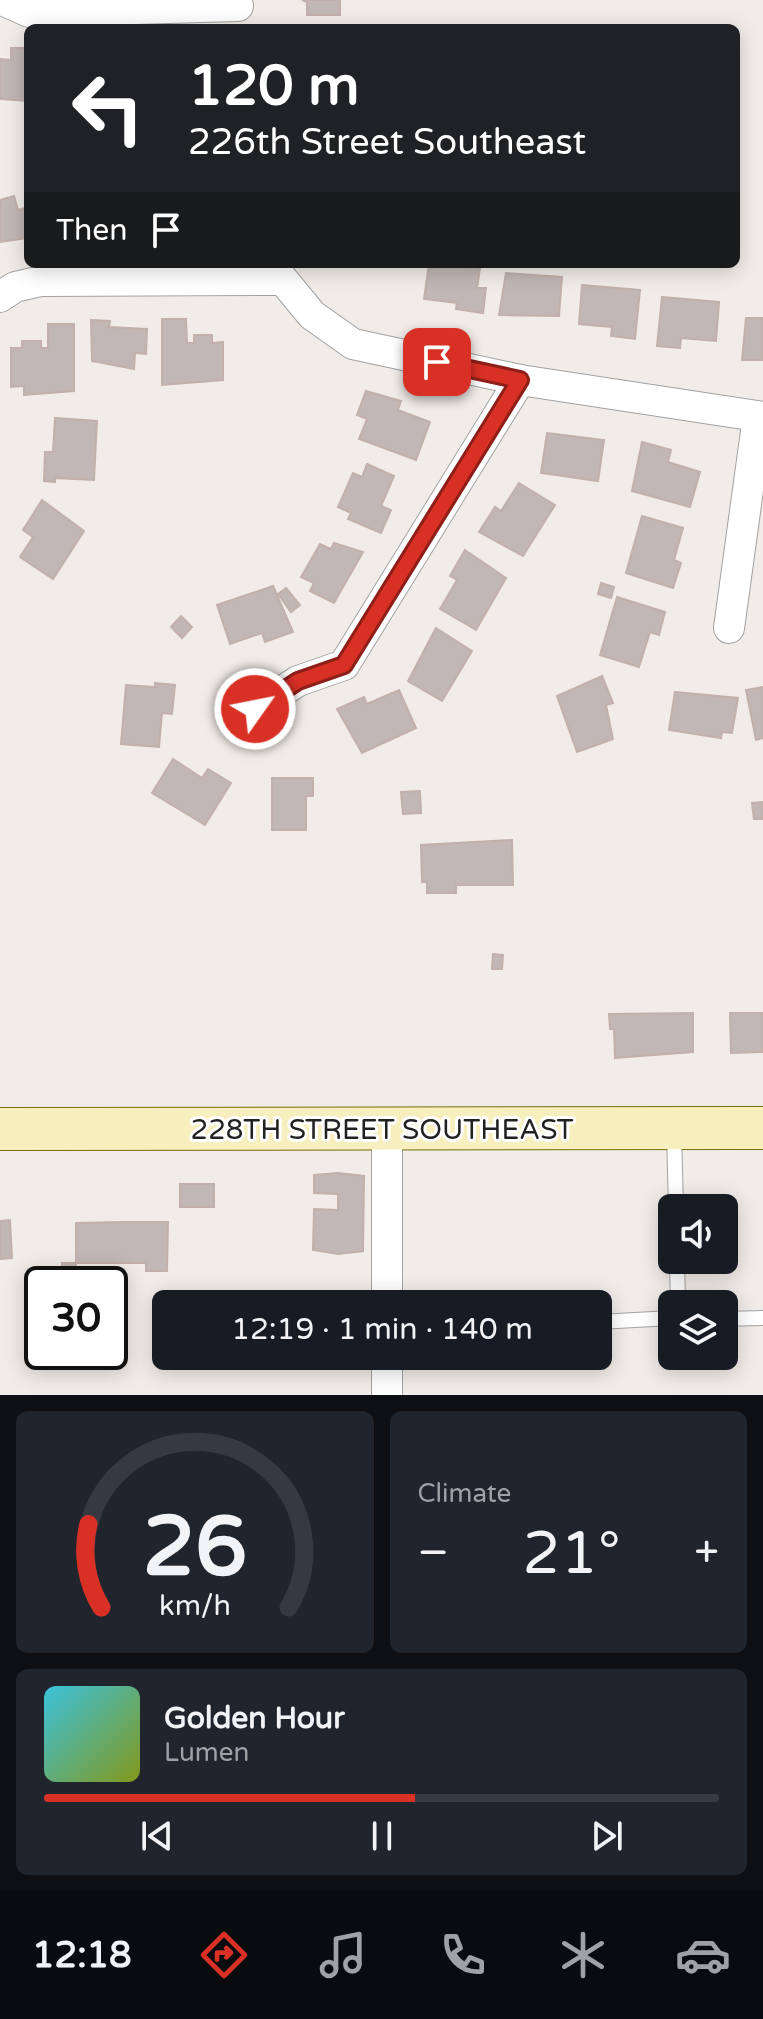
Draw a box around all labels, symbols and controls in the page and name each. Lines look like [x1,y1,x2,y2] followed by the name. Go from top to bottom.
[188,53,359,120] text: 120 m
[56,56,160,160] icon: left
[188,121,586,164] text: 226th Street Southeast
[144,208,188,252] icon: arrive
[56,212,128,249] text: Then
[403,328,471,396] pin
[415,340,459,384] icon: arrive
[213,667,297,751] position arrow
[191,1113,573,1147] street label: 228TH STREET SOUTHEAST
[658,1194,738,1370] map controls
[658,1194,738,1274] button: sound
[24,1266,128,1370] speed limit sign: 30
[658,1290,738,1370] button: layers
[231,1311,533,1348] text: 12:19 · 1 min · 140 m
[418,1478,511,1509] text: Climate
[143,1498,247,1598] text: 26
[523,1518,621,1590] text: 21°
[418,1527,449,1580] text: −
[694,1527,719,1580] text: +
[159,1589,231,1623] text: km/h
[164,1700,345,1737] text: Golden Hour
[164,1737,249,1768] text: Lumen
[135,1814,179,1858] icon: previous
[360,1814,404,1858] icon: pause
[585,1814,629,1858] icon: next
[196,1927,252,1983] icon: directions
[315,1927,371,1983] icon: music
[435,1927,491,1983] icon: phone
[555,1927,611,1983] icon: climate
[675,1927,731,1983] icon: car
[32,1934,132,1977] text: 12:18

